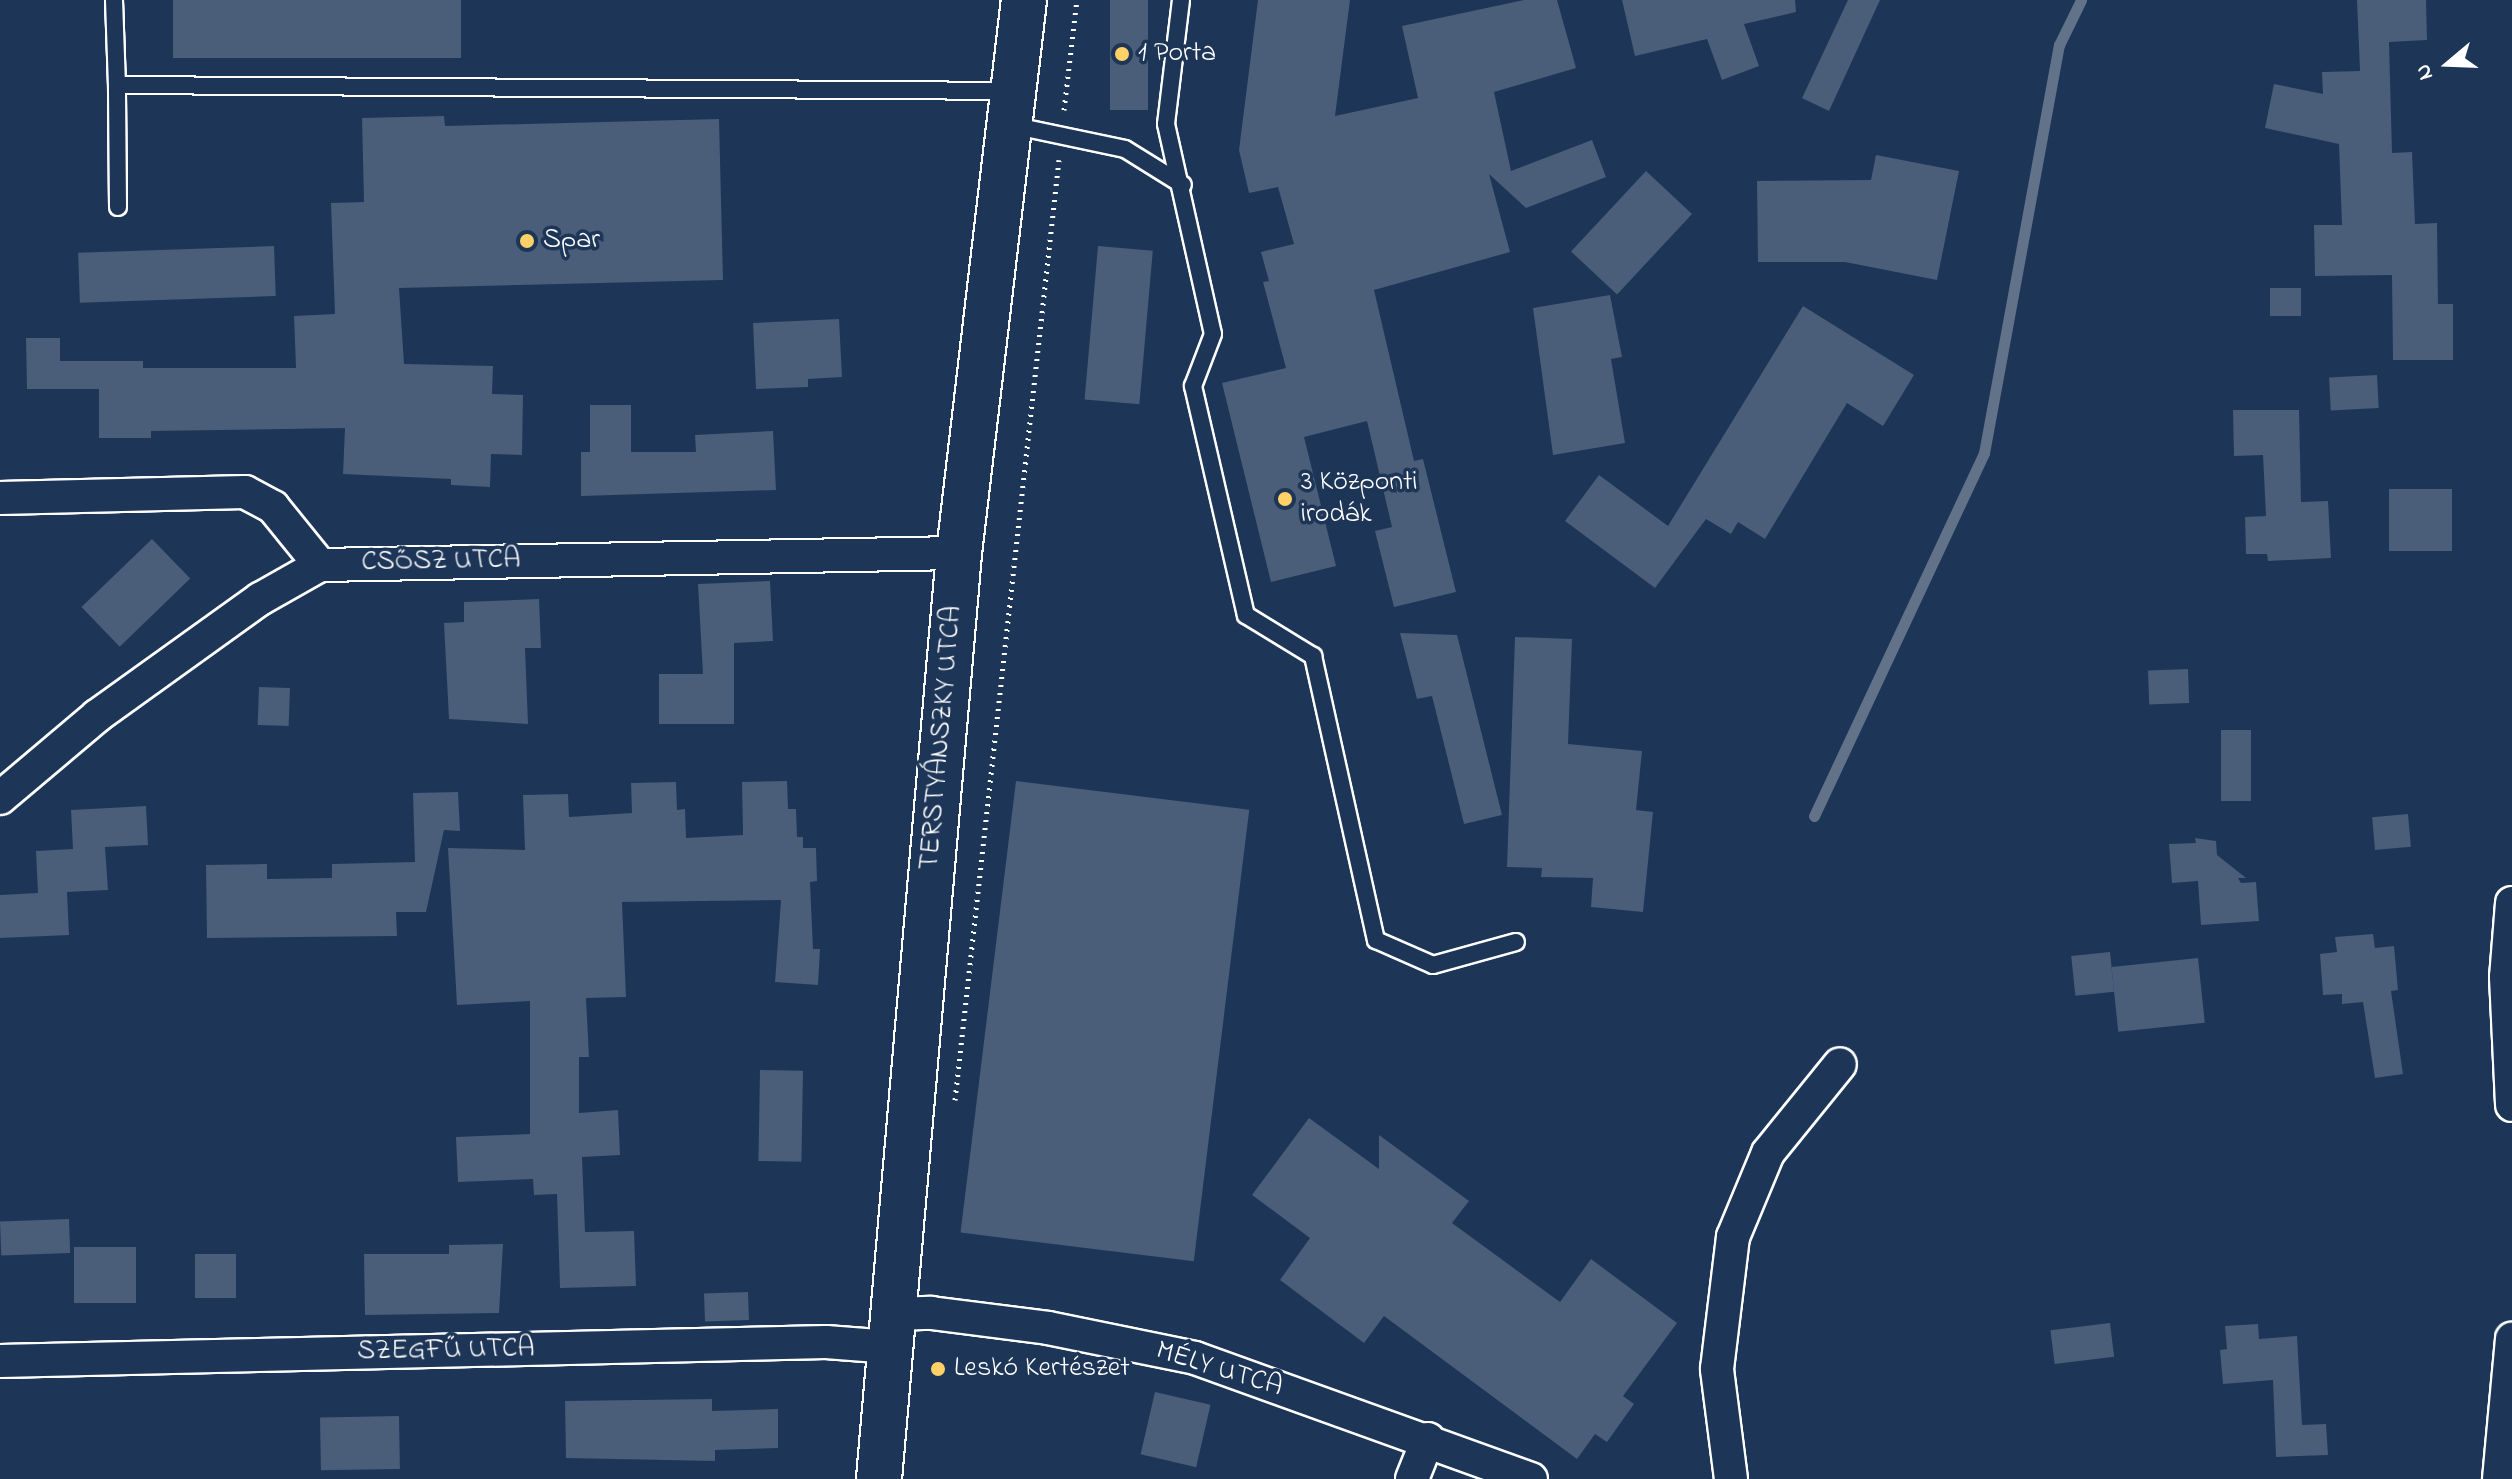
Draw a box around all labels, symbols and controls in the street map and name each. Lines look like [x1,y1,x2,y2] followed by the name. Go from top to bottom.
[2408,24,2488,104] north arrow
[1138,37,1216,71] place label: 1 Porta
[1113,45,1131,63] marker: 1 Porta
[2408,60,2443,84] text: N
[543,224,600,258] place label: Spar
[518,232,536,250] marker: Spar
[1301,466,1417,532] place label: 3 Központi irodák
[1276,490,1294,508] marker: 3 Központi irodák
[361,544,521,580] street label: CSŐSZ UTCA
[914,604,970,872] street label: TERSTYÁNSZKY UTCA
[357,1333,535,1369] street label: SZEGFŰ UTCA
[1152,1335,1286,1405] street label: MÉLY UTCA
[954,1352,1130,1386] place label: Leskó Kertészet
[929,1360,947,1378] marker: Leskó Kertészet

